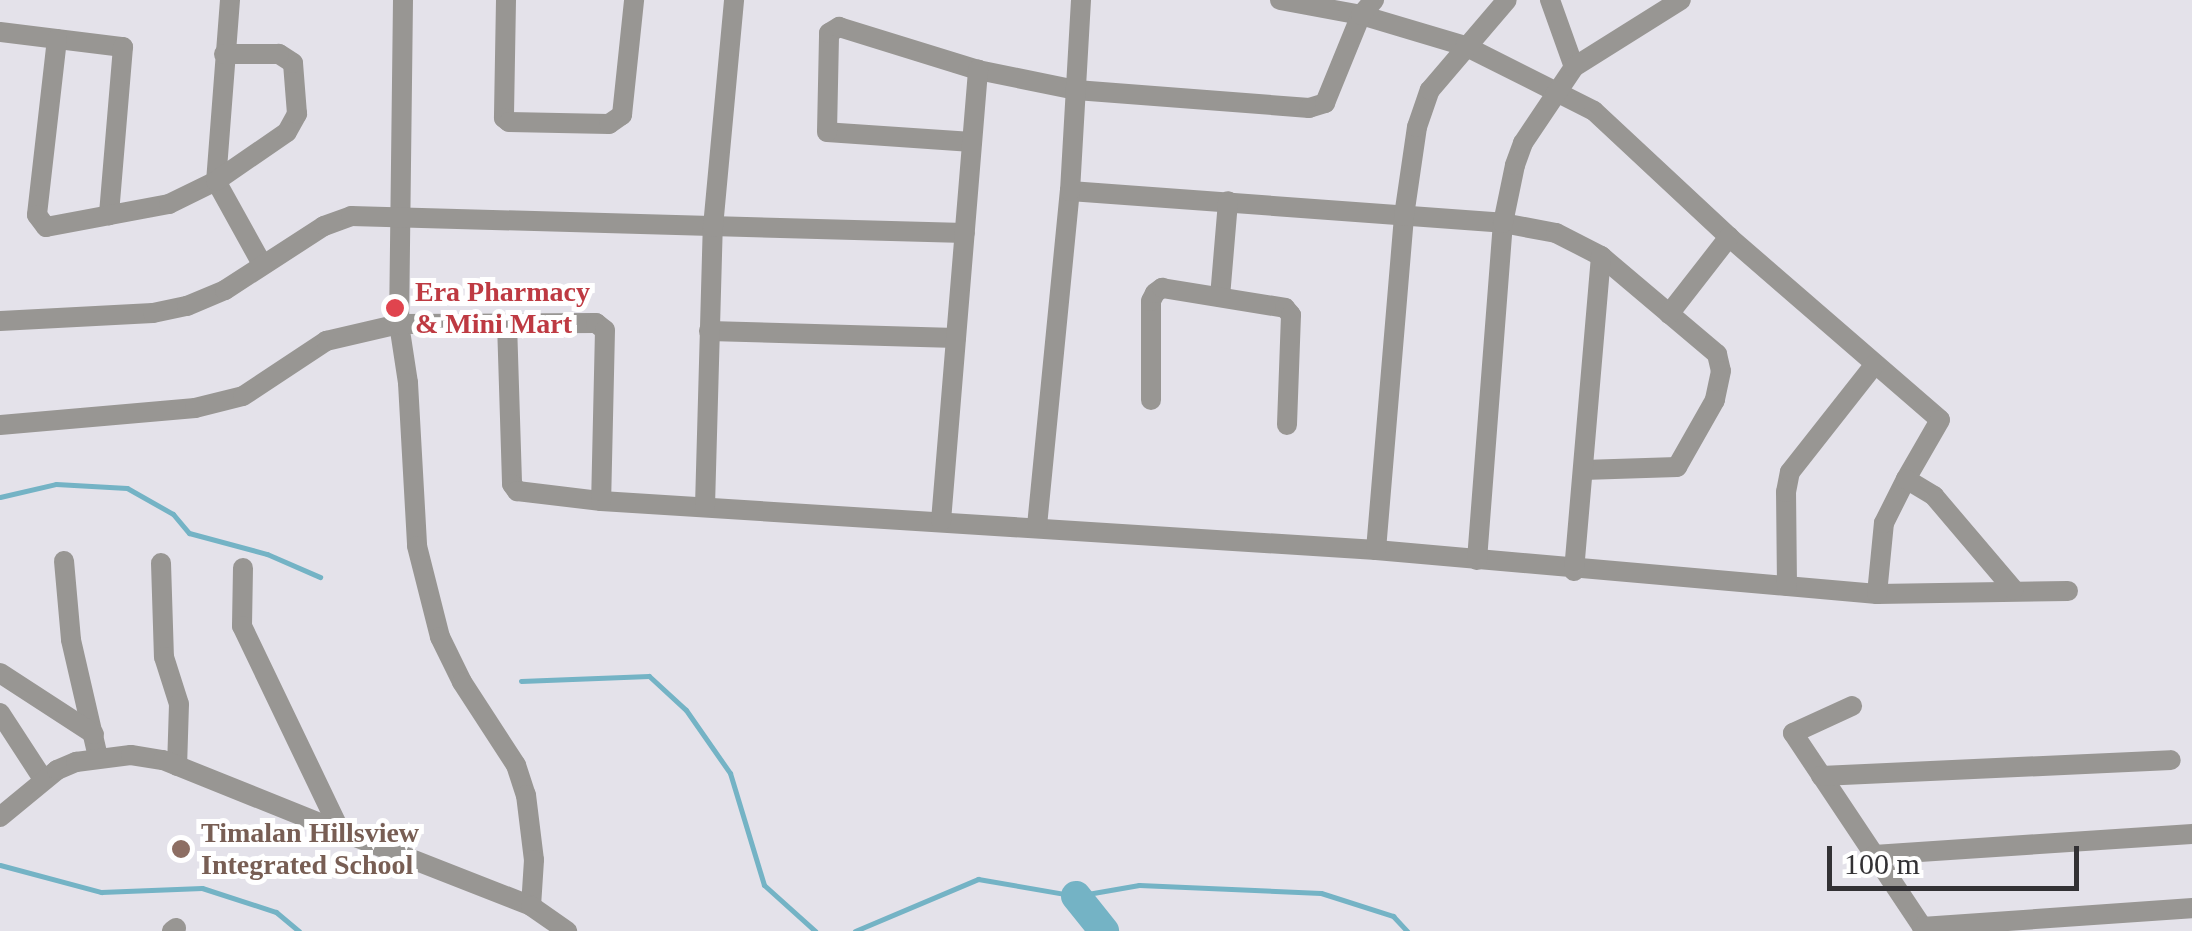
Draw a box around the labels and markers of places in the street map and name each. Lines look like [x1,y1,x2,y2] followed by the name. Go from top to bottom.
[415,275,590,341] place label: Era Pharmacy & Mini Mart
[384,297,406,319] marker: Era Pharmacy & Mini Mart
[201,816,419,882] place label: Timalan Hillsview Integrated School
[170,838,192,860] marker: Timalan Hillsview Integrated School

